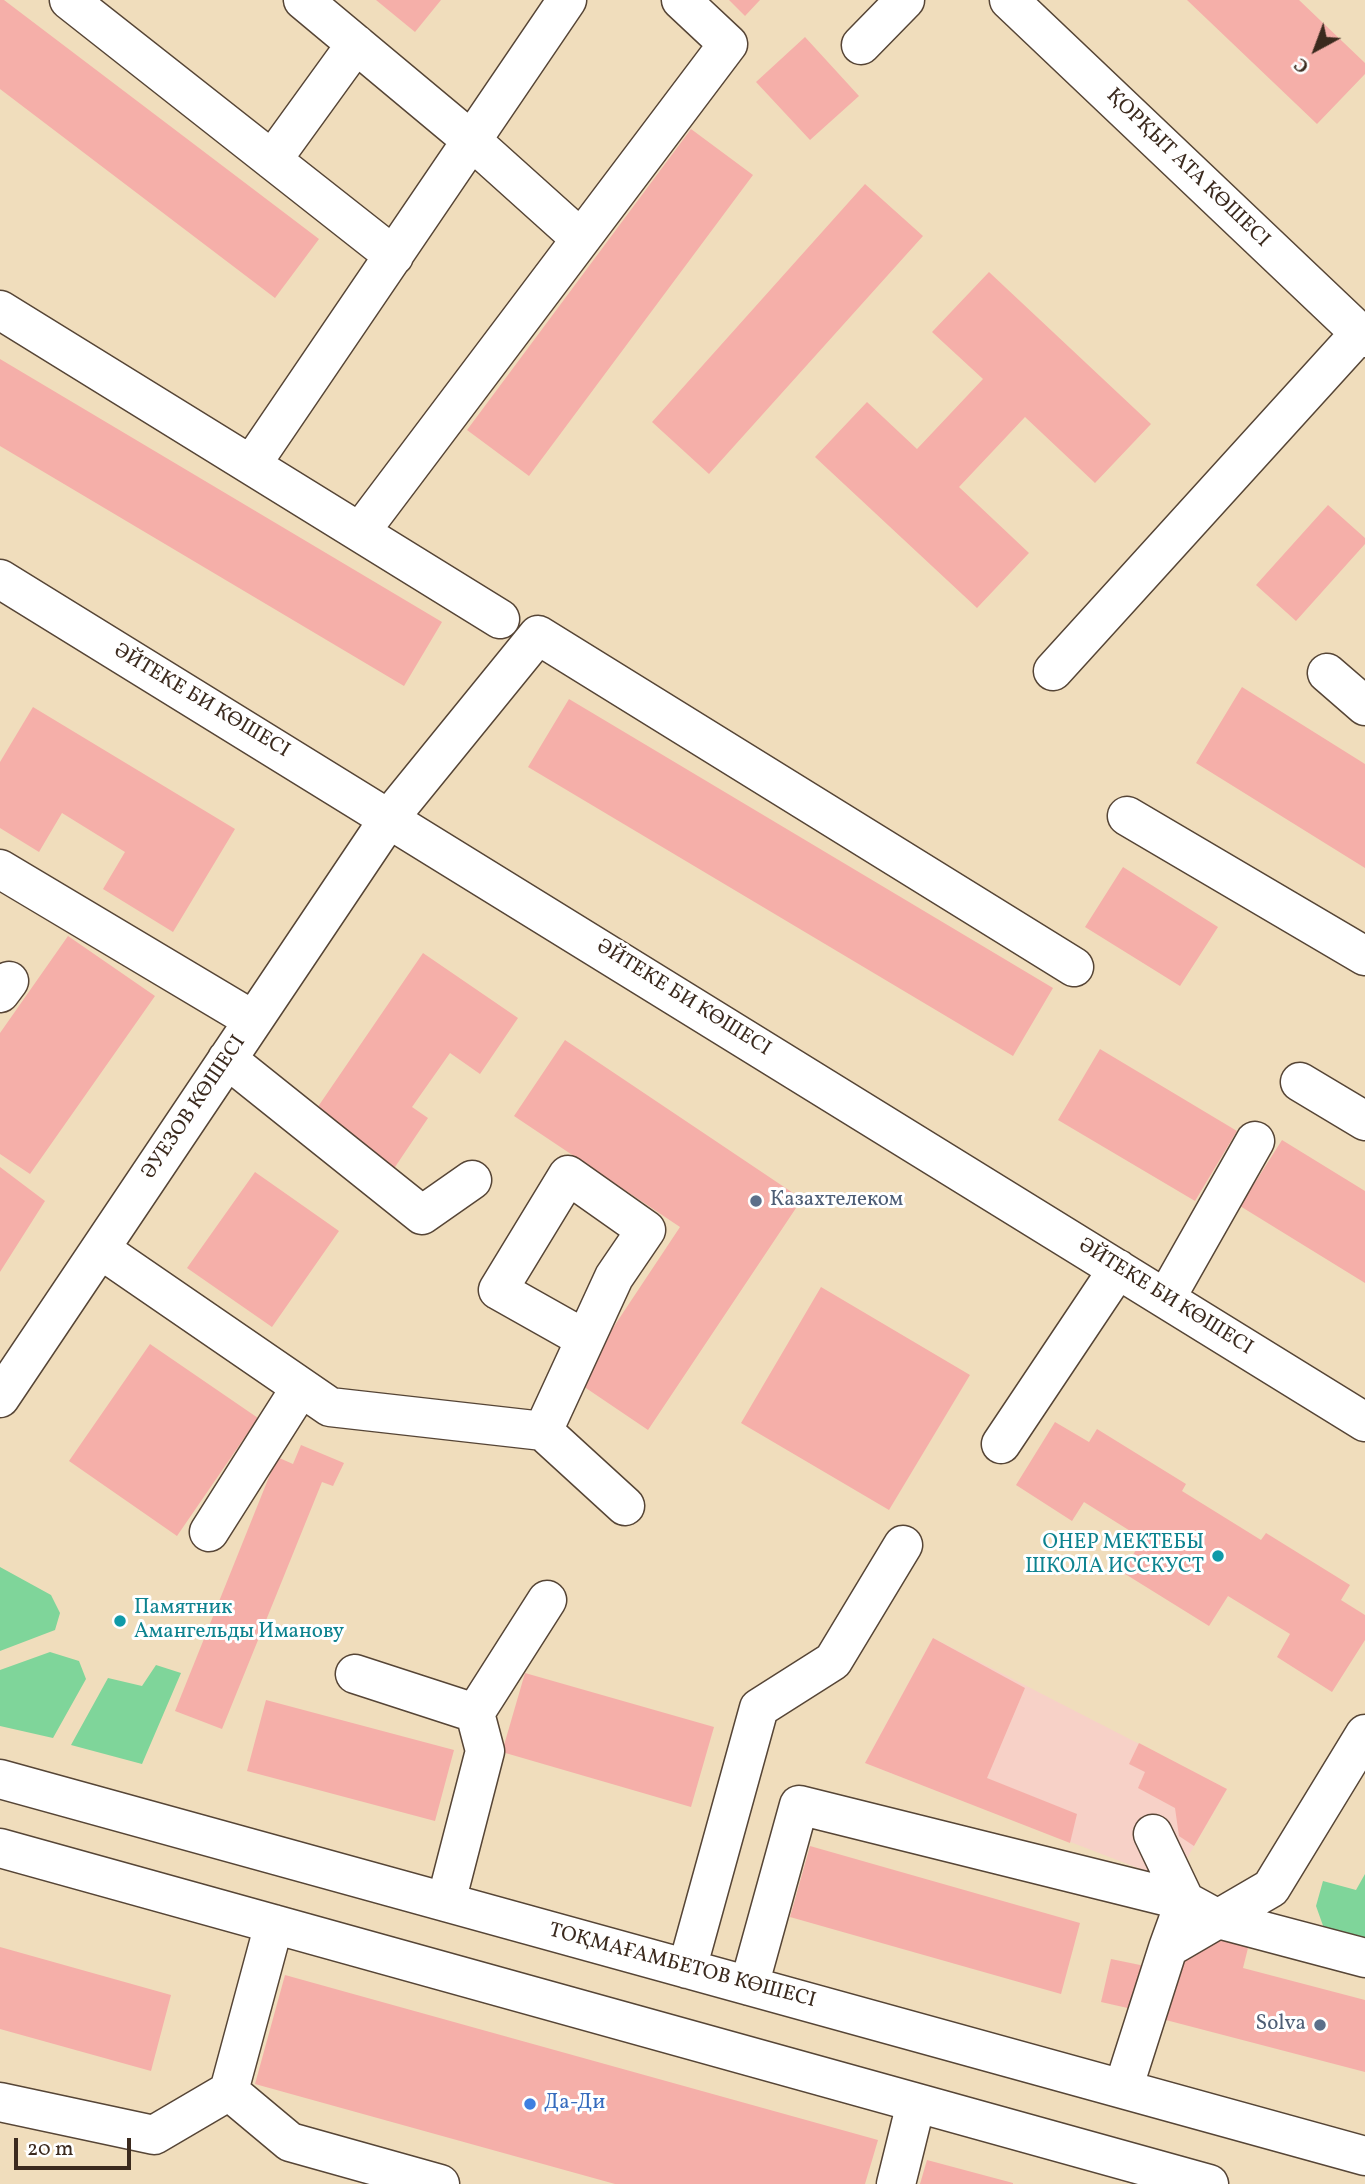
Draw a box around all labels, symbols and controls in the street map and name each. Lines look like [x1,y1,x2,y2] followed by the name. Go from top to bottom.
[1281,14,1351,84] north arrow
[1289,51,1315,79] text: С
[1100,84,1274,254] street label: ҚОРҚЫТ АТА КӨШЕСІ
[108,639,294,765] street label: ӘЙТЕКЕ БИ КӨШЕСІ
[591,935,775,1063] street label: ӘЙТЕКЕ БИ КӨШЕСІ
[138,1031,252,1185] street label: ӘУЕЗОВ КӨШЕСІ
[770,1188,903,1214] place label: Казахтелеком
[748,1193,764,1209] marker: Казахтелеком
[1073,1234,1257,1362] street label: ӘЙТЕКЕ БИ КӨШЕСІ
[1025,1531,1204,1581] place label: ОНЕР МЕКТЕБЫ ШКОЛА ИССКУСТ
[1210,1548,1226,1564] marker: ОНЕР МЕКТЕБЫ ШКОЛА ИССКУСТ
[134,1596,344,1646] place label: Памятник Амангельды Иманову
[112,1613,128,1629] marker: Памятник Амангельды Иманову
[546,1919,818,2015] street label: ТОҚМАҒАМБЕТОВ КӨШЕСІ
[1256,2012,1306,2038] place label: Solva
[1312,2017,1328,2033] marker: Solva
[544,2091,605,2117] place label: Да-Ди
[522,2096,538,2112] marker: Да-Ди
[18,2124,135,2168] scale bar
[27,2135,73,2164] text: 20 m

